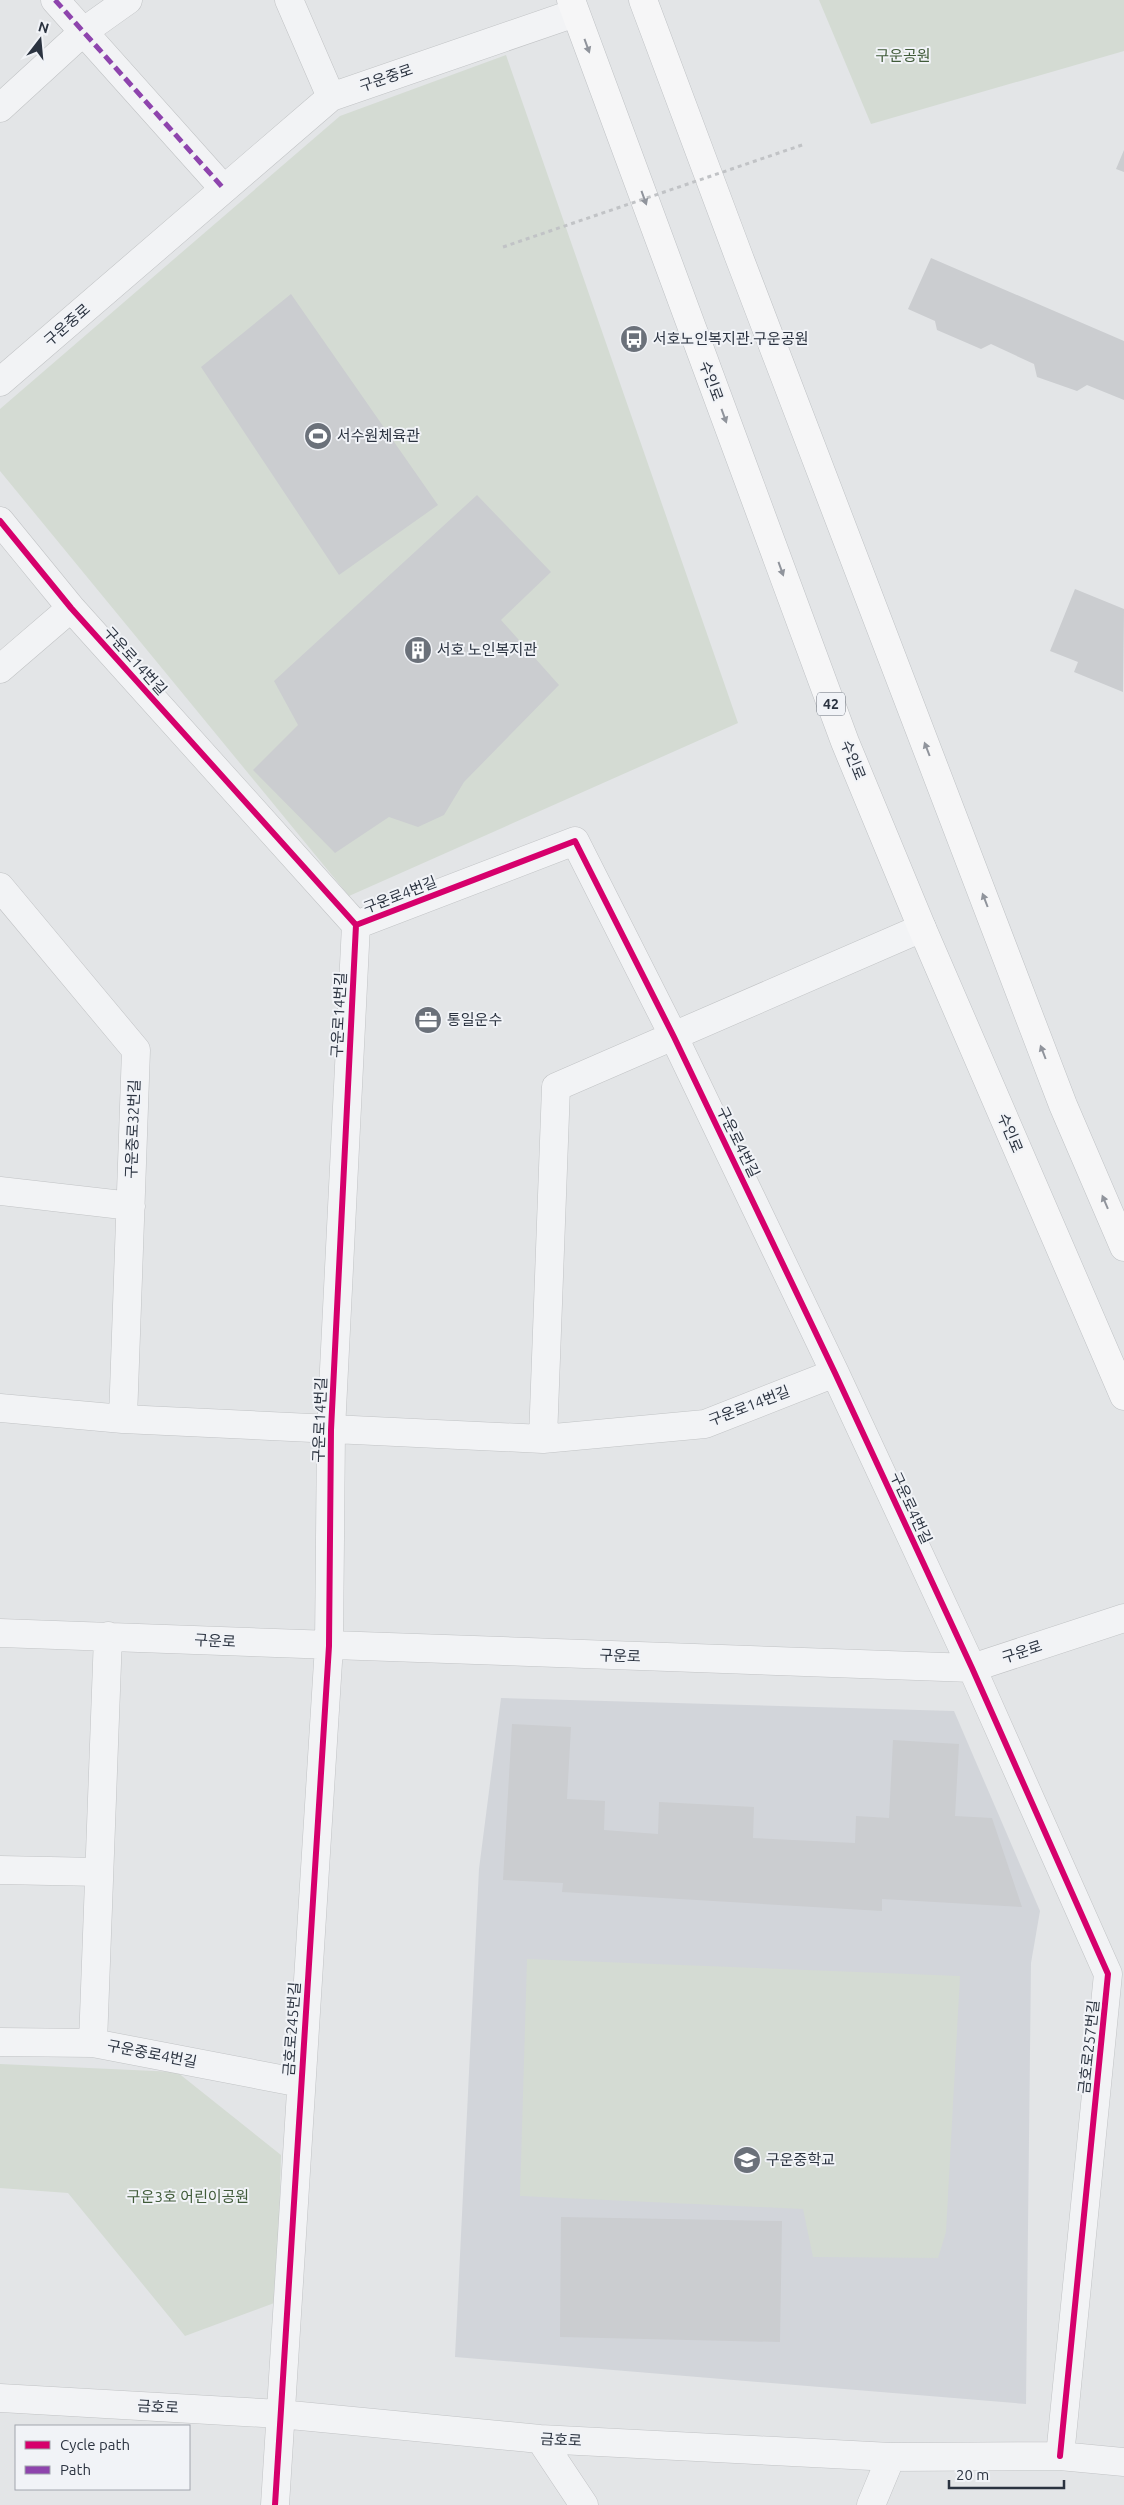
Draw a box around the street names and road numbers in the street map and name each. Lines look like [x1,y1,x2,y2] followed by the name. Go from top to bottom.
[357,61,415,95] street label: 구운중로
[40,300,93,349] street label: 구운중로
[696,358,727,403] street label: 수인로
[100,623,170,698] street label: 구운로14번길
[817,692,845,716] road number: 42
[838,737,869,782] street label: 수인로
[361,873,439,916] street label: 구운로4번길
[328,972,349,1058] street label: 구운로14번길
[122,1079,143,1179] street label: 구운중로32번길
[714,1103,763,1180] street label: 구운로4번길
[995,1110,1026,1155] street label: 수인로
[310,1377,329,1463] street label: 구운로14번길
[706,1382,792,1429] street label: 구운로14번길
[887,1469,936,1546] street label: 구운로4번길
[194,1631,236,1650] street label: 구운로
[1000,1637,1044,1666] street label: 구운로
[599,1646,641,1665] street label: 구운로
[280,1981,303,2077] street label: 금호로245번길
[1075,1999,1102,2095] street label: 금호로257번길
[106,2036,199,2071] street label: 구운중로4번길
[137,2397,179,2416] street label: 금호로
[540,2430,582,2449] street label: 금호로

